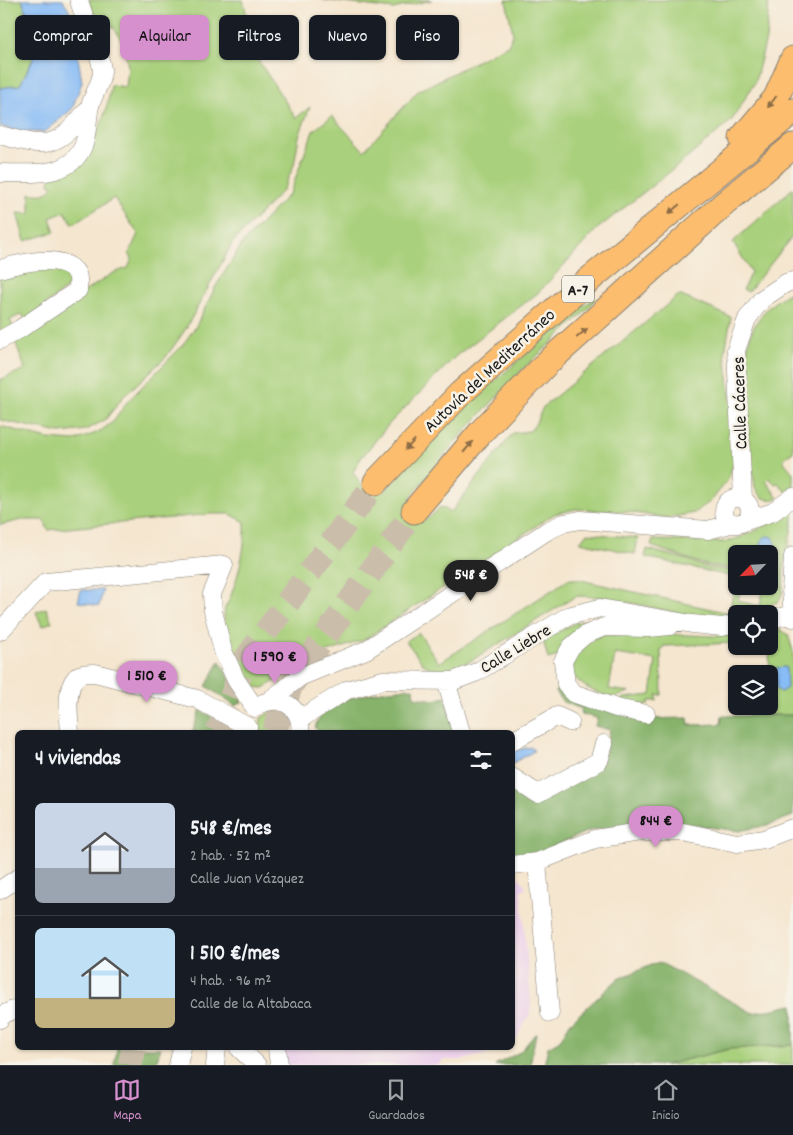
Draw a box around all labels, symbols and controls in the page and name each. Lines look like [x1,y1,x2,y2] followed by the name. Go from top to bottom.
[15,15,110,60] chip: Comprar
[120,15,209,60] chip: Alquilar
[219,15,299,60] chip: Filtros
[309,15,386,60] chip: Nuevo
[396,15,459,60] chip: Piso
[766,95,777,108] one-way arrow
[668,203,681,214] one-way arrow
[562,276,594,302] road number: A-7
[419,304,562,440] street label: Autovía del Mediterráneo
[576,327,589,338] one-way arrow
[727,356,756,450] street label: Calle Cáceres
[404,439,416,451] one-way arrow
[462,441,473,454] one-way arrow
[728,545,778,595] north arrow
[728,545,778,715] map controls
[436,560,506,602] pin: 548 €
[454,564,488,587] text: 548 €
[728,605,778,655] button: locate
[476,619,557,681] street label: Calle Liebre
[229,642,321,684] pin: 1 590 €
[253,646,297,669] text: 1 590 €
[101,660,193,703] pin: 1 510 €
[127,665,167,688] text: 1 510 €
[728,665,778,715] button: layers
[35,745,121,775] text: 4 viviendas
[467,746,495,774] icon: filters
[621,806,691,848] pin: 844 €
[640,810,672,833] text: 844 €
[190,815,272,845] text: 548 €/mes
[75,823,135,883] icon: home
[190,845,271,868] text: 2 hab. · 52 m²
[190,868,304,891] text: Calle Juan Vázquez
[190,940,280,970] text: 1 510 €/mes
[75,948,135,1008] icon: home
[190,970,271,993] text: 4 hab. · 96 m²
[190,993,311,1016] text: Calle de la Altabaca
[113,1076,141,1126] tab: Mapa
[368,1076,425,1126] tab: Guardados
[652,1076,680,1126] tab: Inicio

